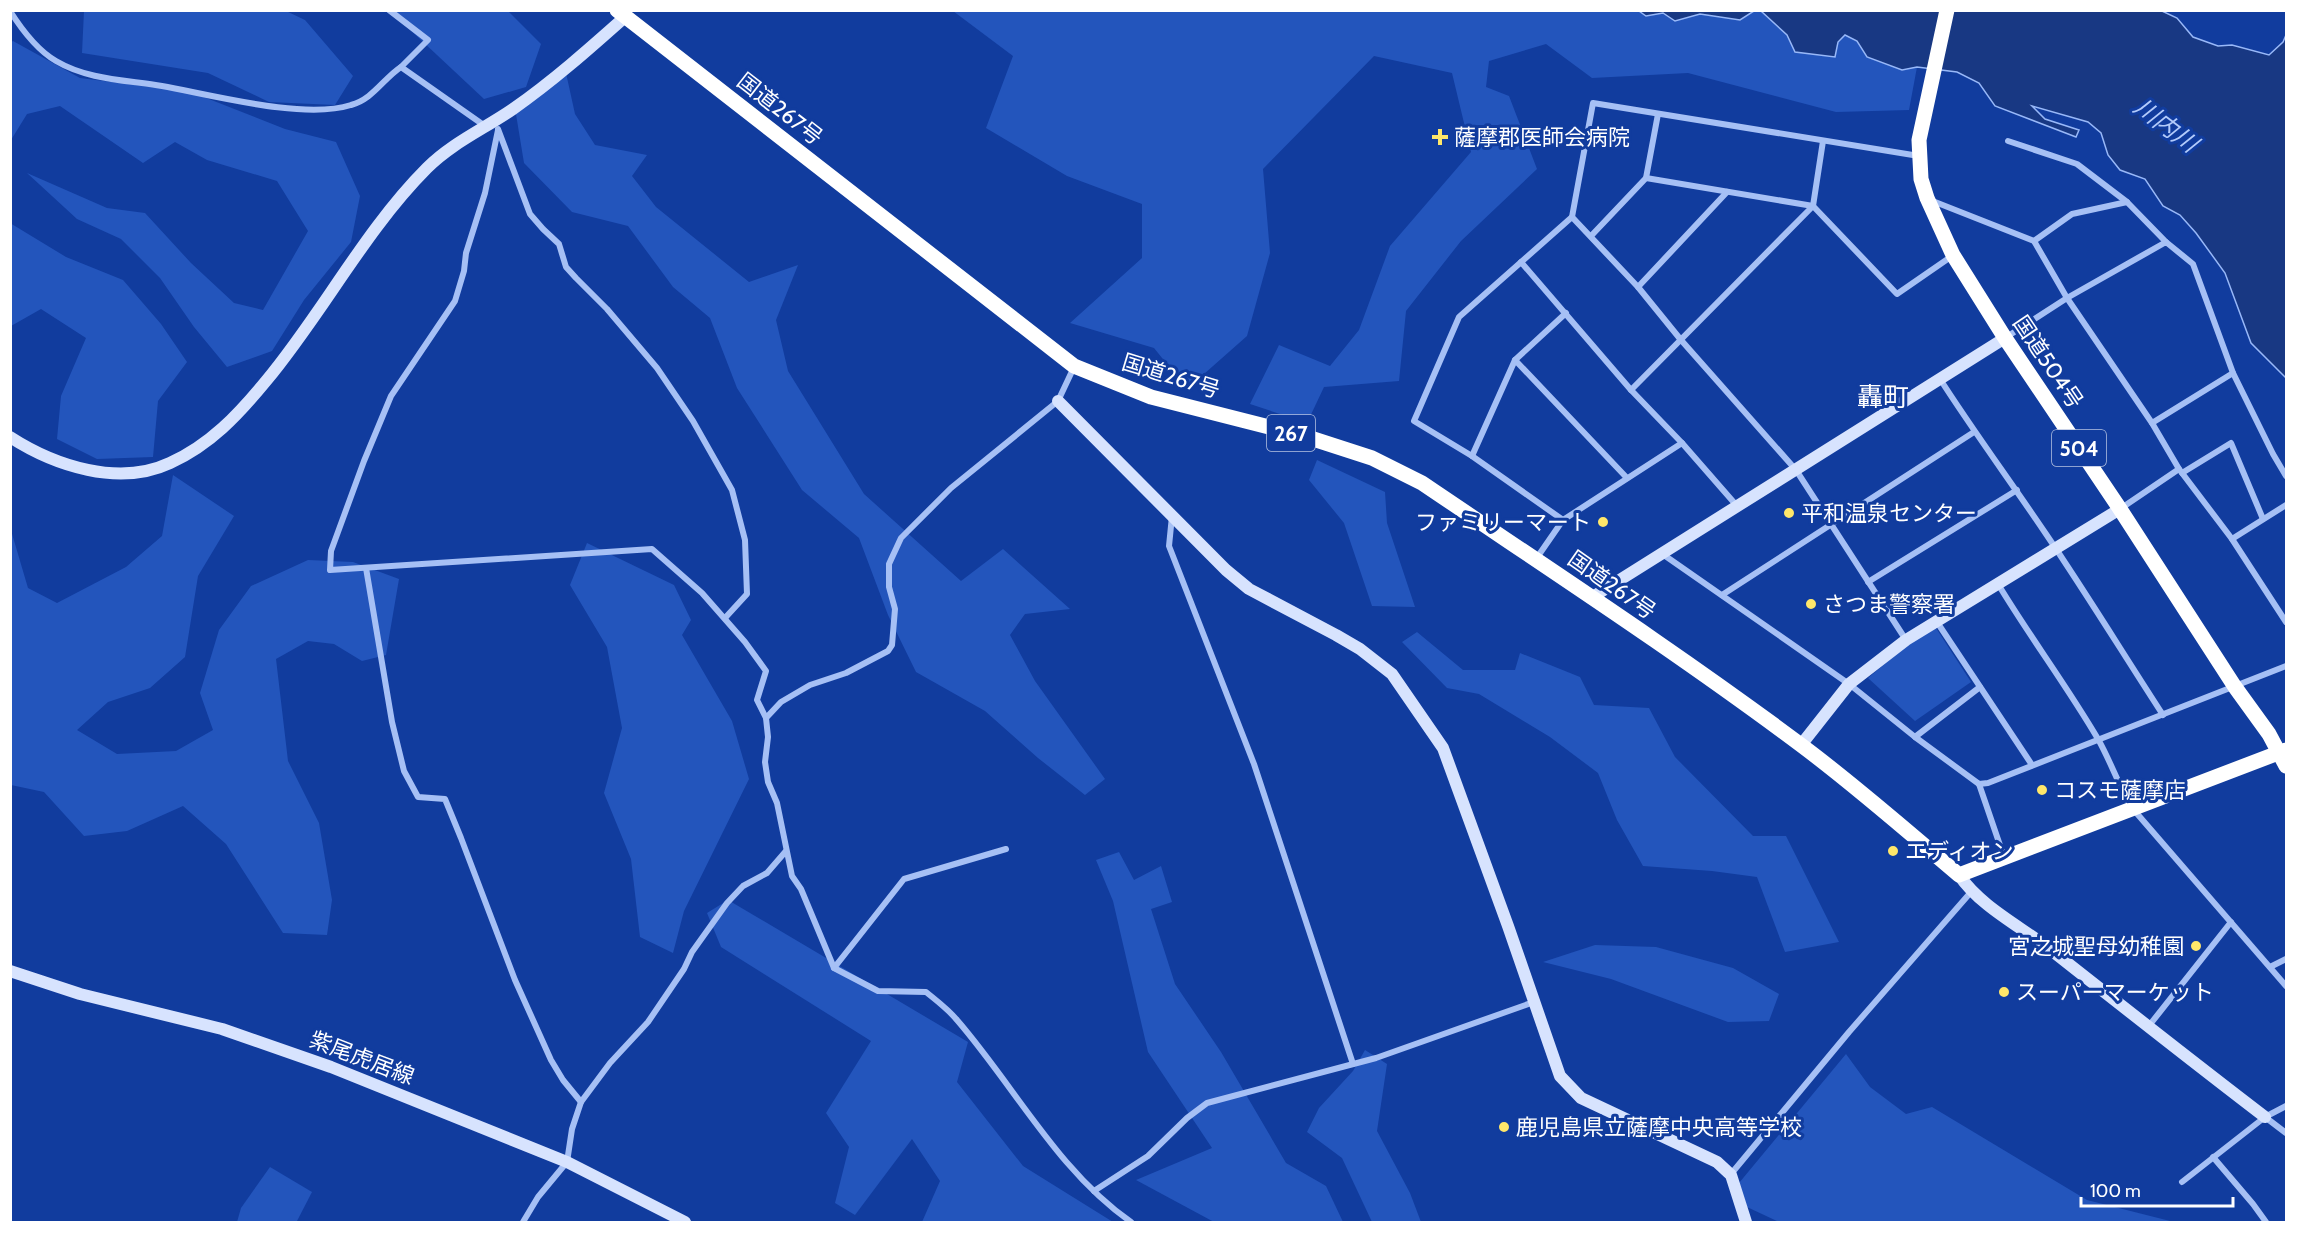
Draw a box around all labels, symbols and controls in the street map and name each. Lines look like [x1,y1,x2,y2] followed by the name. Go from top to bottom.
[732,67,828,151] street label: 国道267号
[2129,92,2206,160] water label: 川内川
[1454,124,1630,151] place label: 薩摩郡医師会病院
[1431,128,1449,146] marker: 薩摩郡医師会病院
[2007,311,2089,413] street label: 国道504号
[1119,348,1223,404] street label: 国道267号
[1857,381,1909,413] district label: 轟町
[1267,415,1315,451] road number: 267
[2052,430,2106,466] road number: 504
[1801,500,1977,527] place label: 平和温泉センター
[1782,506,1796,520] marker: 平和温泉センター
[1415,509,1591,536] place label: ファミリーマート
[1596,515,1610,529] marker: ファミリーマート
[1563,545,1661,625] street label: 国道267号
[1823,591,1955,618] place label: さつま警察署
[1804,597,1818,611] marker: さつま警察署
[2054,777,2186,804] place label: コスモ薩摩店
[2035,783,2049,797] marker: コスモ薩摩店
[1905,838,2013,865] place label: エディオン
[1886,844,1900,858] marker: エディオン
[2008,933,2184,960] place label: 宮之城聖母幼稚園
[2189,939,2203,953] marker: 宮之城聖母幼稚園
[2016,979,2214,1006] place label: スーパーマーケット
[1997,985,2011,999] marker: スーパーマーケット
[306,1026,418,1090] street label: 紫尾虎居線
[1516,1114,1802,1141] place label: 鹿児島県立薩摩中央高等学校
[1497,1120,1511,1134] marker: 鹿児島県立薩摩中央高等学校
[2081,1170,2232,1208] scale bar
[2090,1180,2141,1202] text: 100 m

